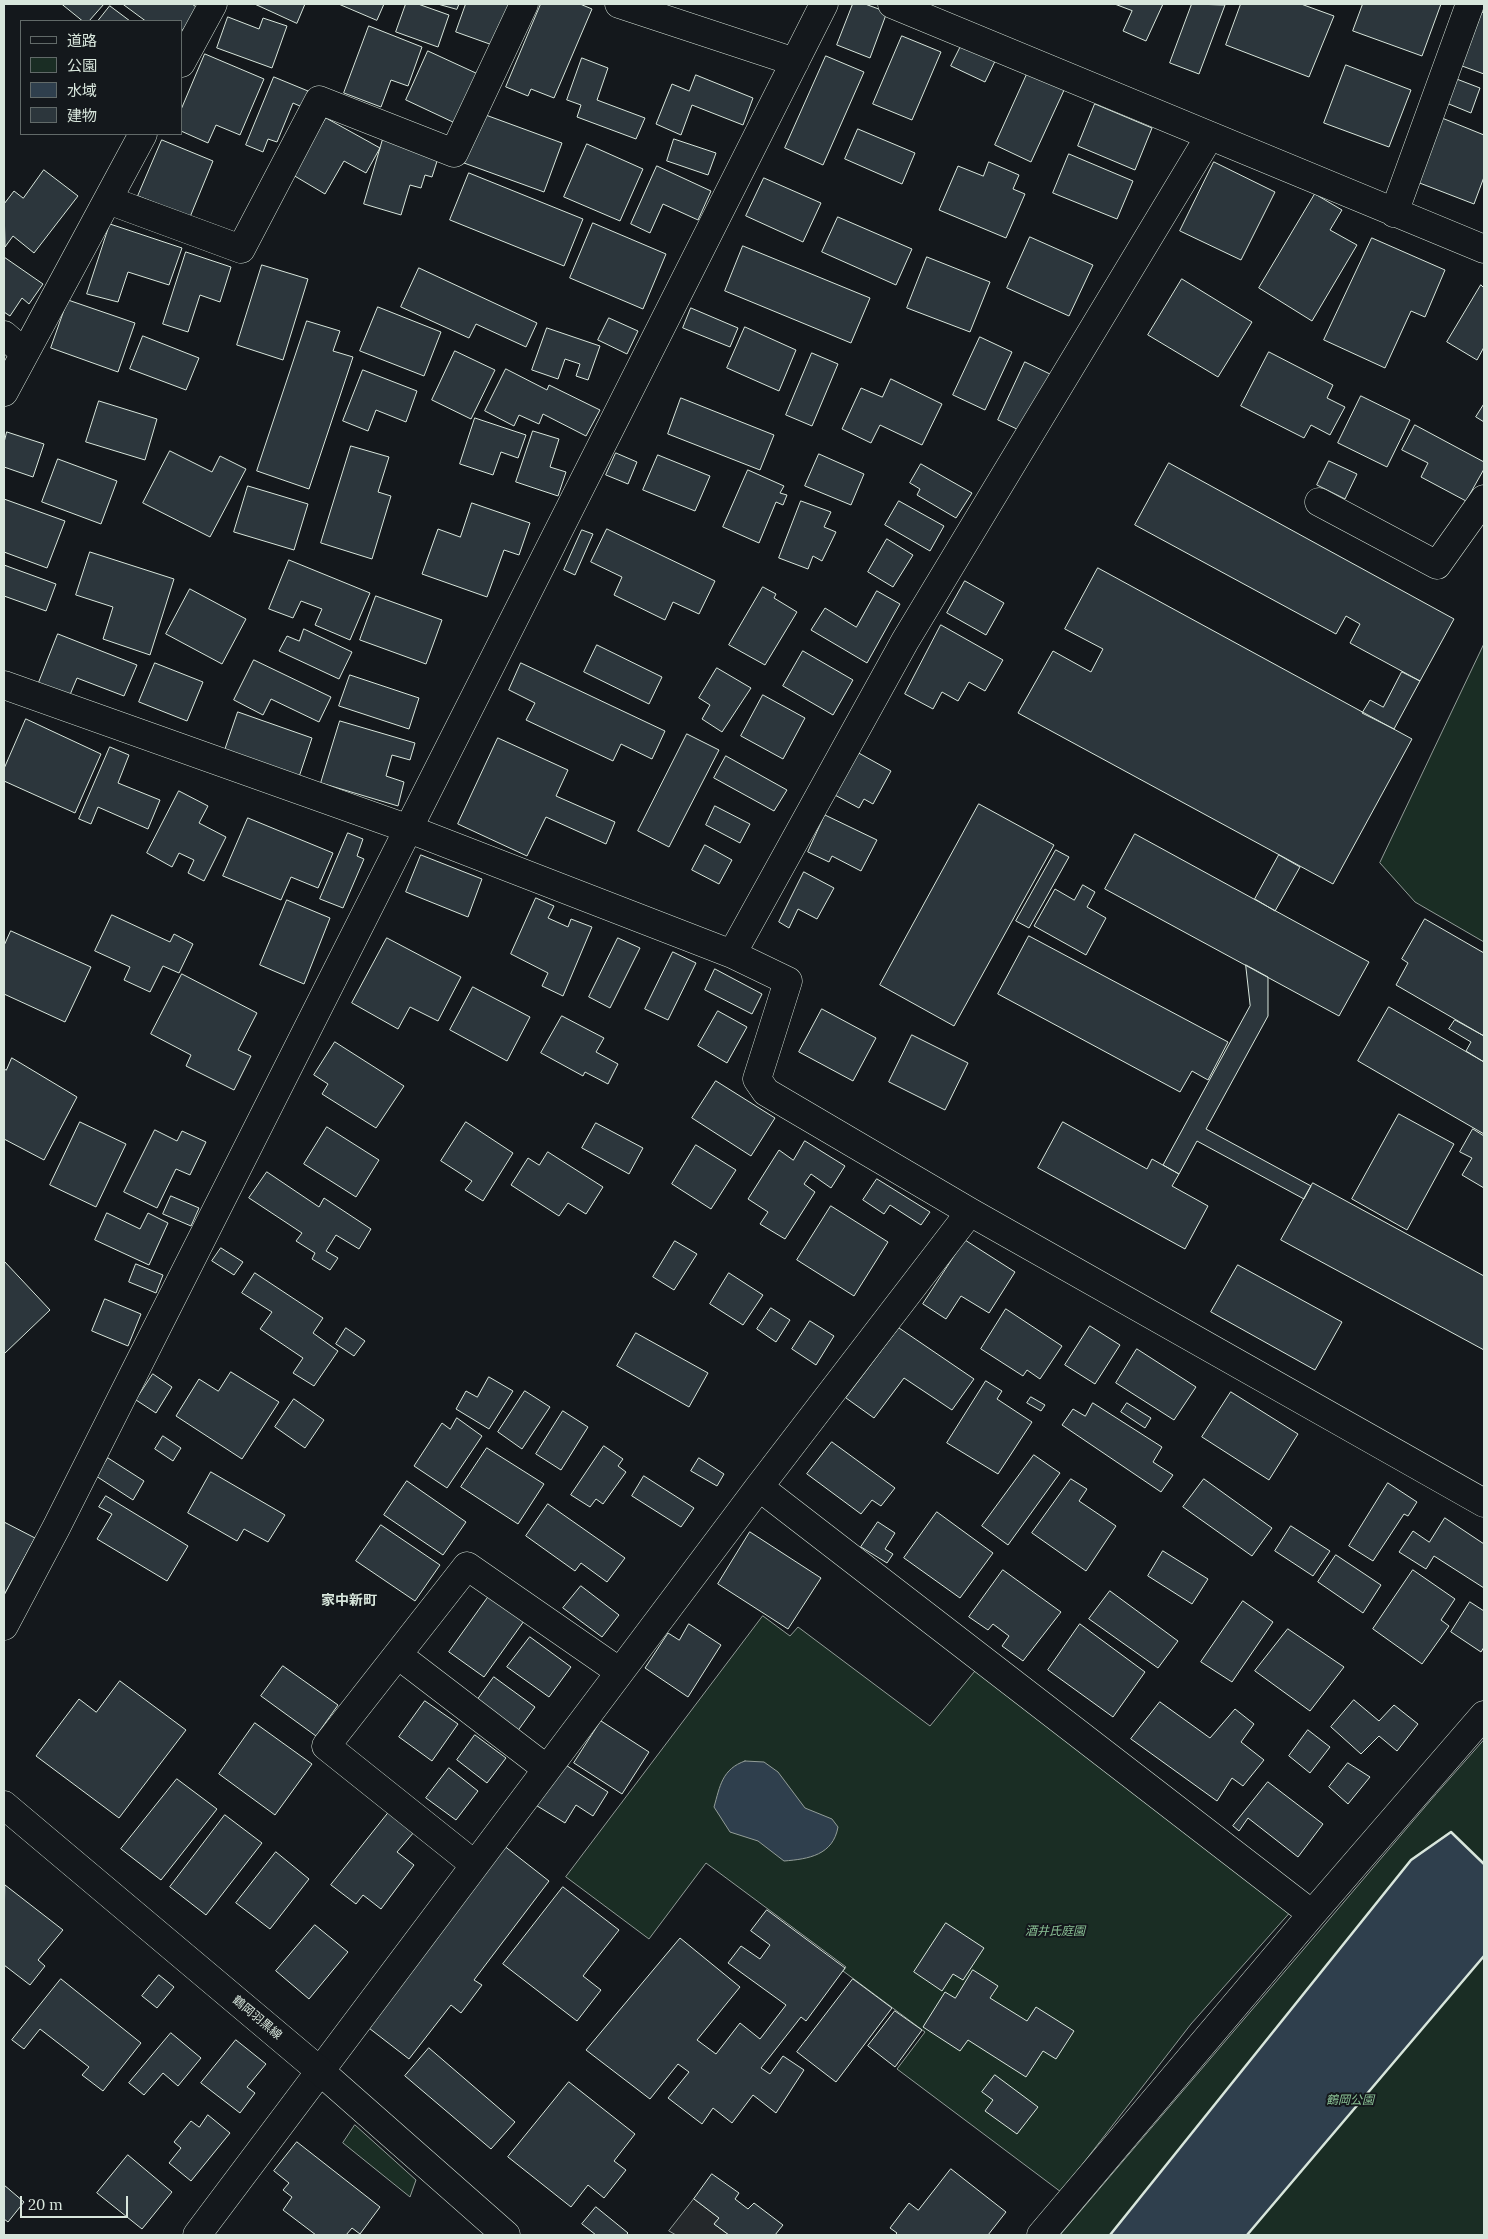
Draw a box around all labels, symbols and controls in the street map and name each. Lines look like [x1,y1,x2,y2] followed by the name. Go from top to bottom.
[20,20,182,135] legend
[67,31,97,50] text: 道路
[67,56,97,75] text: 公園
[67,81,97,100] text: 水域
[67,106,97,125] text: 建物
[321,1593,377,1609] district label: 家中新町
[1025,1925,1085,1939] park label: 酒井氏庭園
[229,1993,285,2043] street label: 鶴岡羽黒線
[1326,2094,1374,2108] park label: 鶴岡公園
[22,2186,130,2218] scale bar
[28,2195,63,2214] text: 20 m

